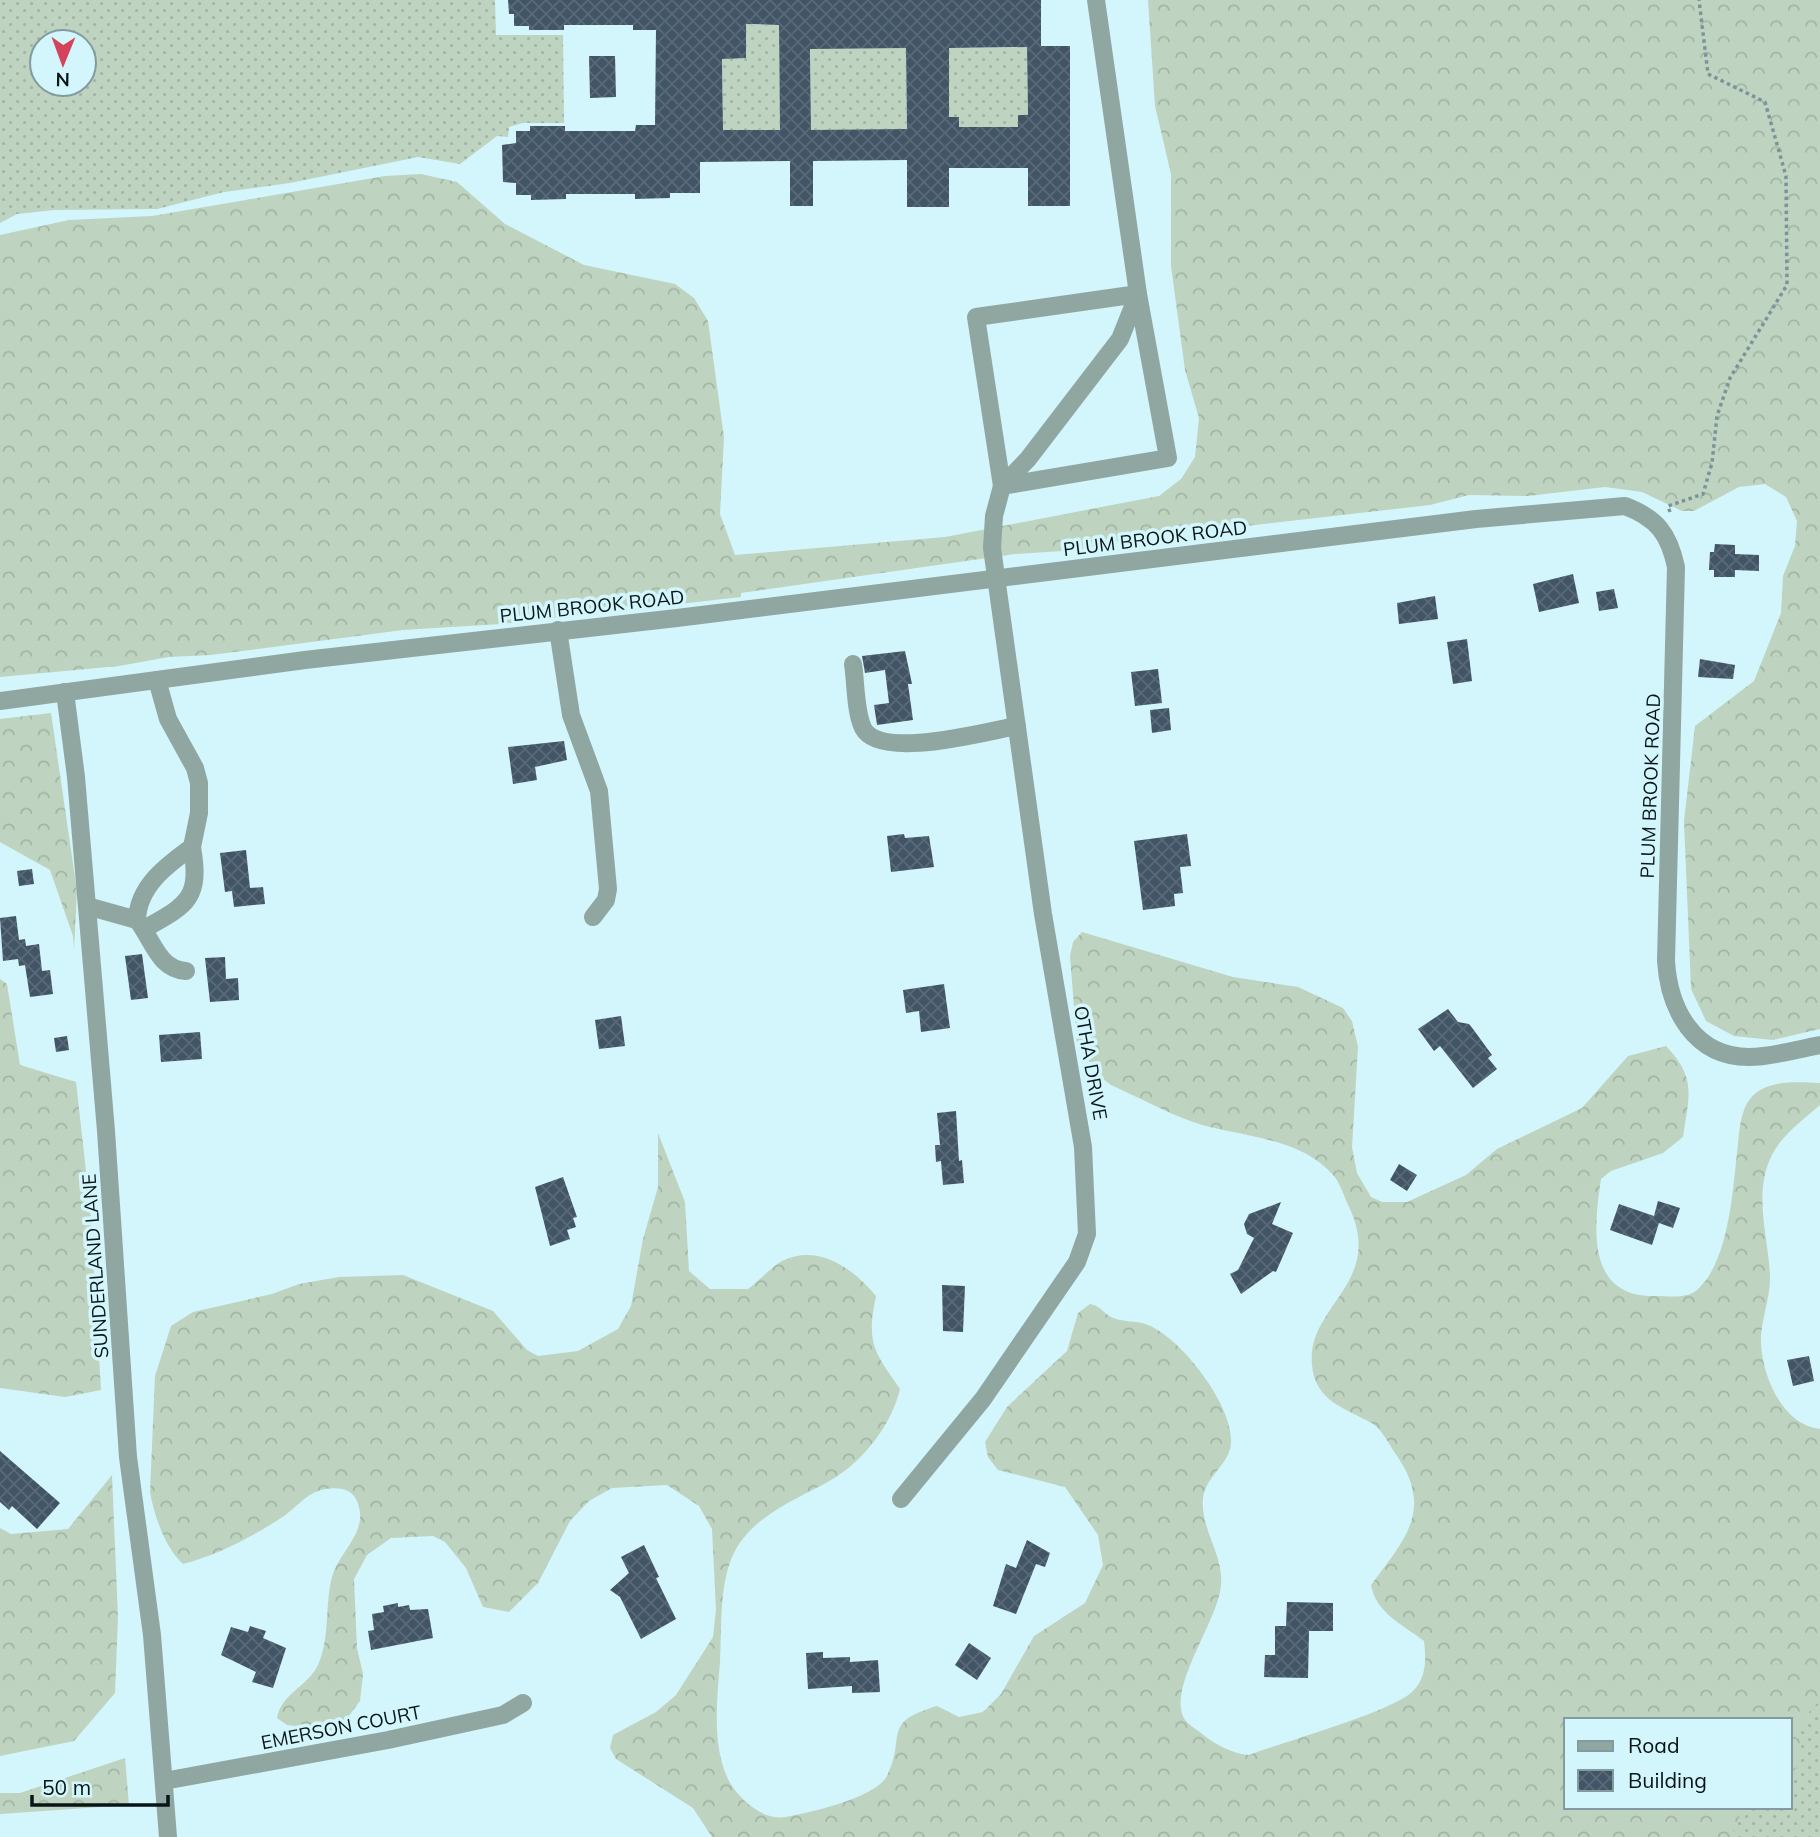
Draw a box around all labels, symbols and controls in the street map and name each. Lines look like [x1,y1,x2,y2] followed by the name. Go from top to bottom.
[28,28,98,98] north arrow
[55,68,70,92] text: N
[1062,515,1248,561] street label: PLUM BROOK ROAD
[499,584,685,628] street label: PLUM BROOK ROAD
[1635,693,1665,879] street label: PLUM BROOK ROAD
[1069,1004,1113,1122] street label: OTHA DRIVE
[77,1173,113,1359] street label: SUNDERLAND LANE
[259,1700,424,1754] street label: EMERSON COURT
[1564,1718,1792,1809] legend
[1628,1732,1679,1758] text: Road
[32,1764,168,1808] scale bar
[1628,1767,1707,1793] text: Building
[42,1774,91,1800] text: 50 m

